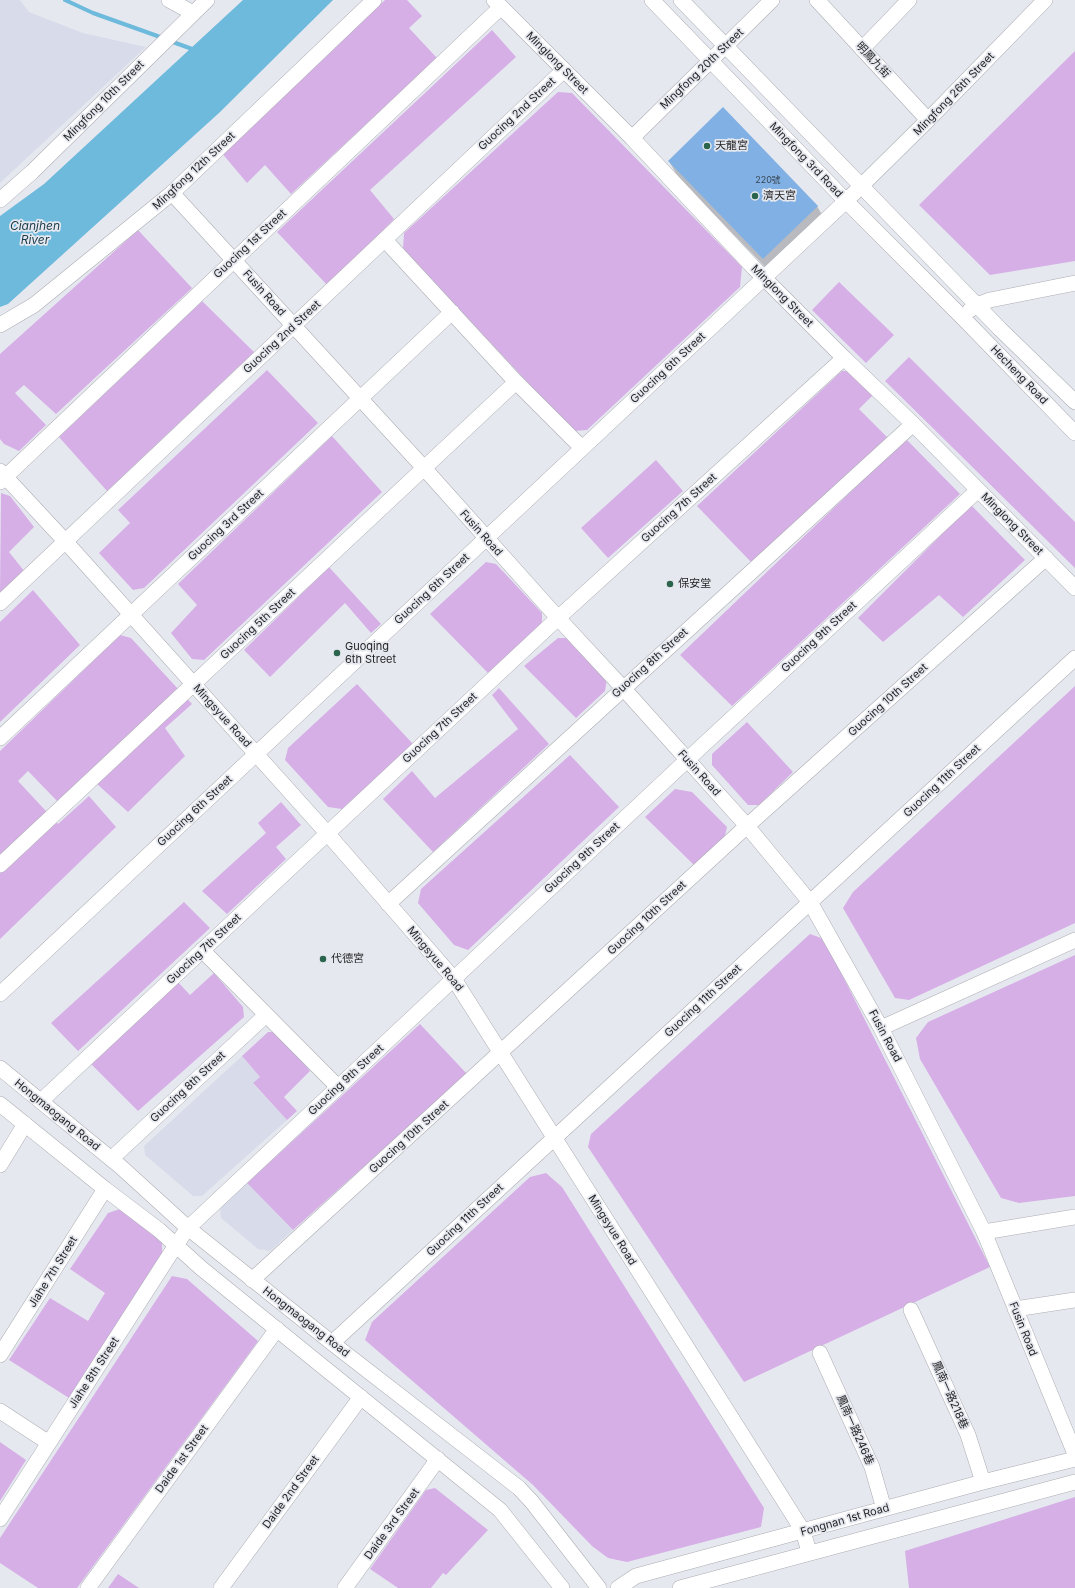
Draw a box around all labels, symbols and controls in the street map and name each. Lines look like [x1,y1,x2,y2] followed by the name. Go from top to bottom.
[658,26,746,112] street label: Mingfong 20th Street
[523,29,591,97] street label: Minglong Street
[853,39,893,81] street label: 明鳳九街
[911,50,997,138] street label: Mingfong 26th Street
[61,58,147,144] street label: Mingfong 10th Street
[476,75,558,153] street label: Guocing 2nd Street
[767,120,845,200] street label: Mingfong 3rd Road
[150,129,238,213] street label: Mingfong 12th Street
[715,139,748,153] place label: 天龍宮
[702,141,712,151] marker: 天龍宮
[755,175,781,185] house number: 220號
[763,189,796,203] place label: 濟天宮
[750,191,760,201] marker: 濟天宮
[211,207,289,281] street label: Guocing 1st Street
[10,219,60,247] water label: Cianjhen River
[748,262,816,330] street label: Minglong Street
[240,267,288,319] street label: Fusin Road
[241,298,323,376] street label: Guocing 2nd Street
[628,330,708,406] street label: Guocing 6th Street
[988,343,1050,407] street label: Hecheng Road
[639,471,719,545] street label: Guocing 7th Street
[186,487,266,563] street label: Guocing 3rd Street
[978,490,1046,558] street label: Minglong Street
[457,507,505,559] street label: Fusin Road
[392,551,472,627] street label: Guocing 6th Street
[678,577,711,591] place label: 保安堂
[665,579,675,589] marker: 保安堂
[218,586,298,662] street label: Guocing 5th Street
[779,599,859,675] street label: Guocing 9th Street
[609,625,691,701] street label: Guocing 8th Street
[345,640,396,666] place label: Guoqing 6th Street
[332,648,342,658] marker: Guoqing 6th Street
[846,661,930,739] street label: Guocing 10th Street
[190,682,254,750] street label: Mingsyue Road
[400,690,480,766] street label: Guocing 7th Street
[901,742,983,820] street label: Guocing 11th Street
[675,747,723,799] street label: Fusin Road
[155,773,235,849] street label: Guocing 6th Street
[542,820,622,896] street label: Guocing 9th Street
[605,878,689,958] street label: Guocing 10th Street
[164,911,244,987] street label: Guocing 7th Street
[404,924,466,994] street label: Mingsyue Road
[331,952,364,966] place label: 代德宮
[318,954,328,964] marker: 代德宮
[662,962,744,1040] street label: Guocing 11th Street
[866,1008,904,1064] street label: Fusin Road
[306,1042,386,1118] street label: Guocing 9th Street
[148,1049,228,1125] street label: Guocing 8th Street
[12,1076,102,1154] street label: Hongmaogang Road
[367,1098,451,1176] street label: Guocing 10th Street
[424,1181,506,1259] street label: Guocing 11th Street
[585,1192,639,1268] street label: Mingsyue Road
[26,1234,80,1310] street label: Jiahe 7th Street
[260,1284,352,1360] street label: Hongmaogang Road
[1006,1300,1040,1358] street label: Fusin Road
[66,1335,122,1411] street label: Jiahe 8th Street
[929,1359,971,1431] street label: 鳳南一路218巷
[834,1393,876,1467] street label: 鳳南一路246巷
[153,1422,211,1496] street label: Daide 1st Street
[260,1453,322,1531] street label: Daide 2nd Street
[362,1486,422,1562] street label: Daide 3rd Street
[799,1501,891,1539] street label: Fongnan 1st Road

